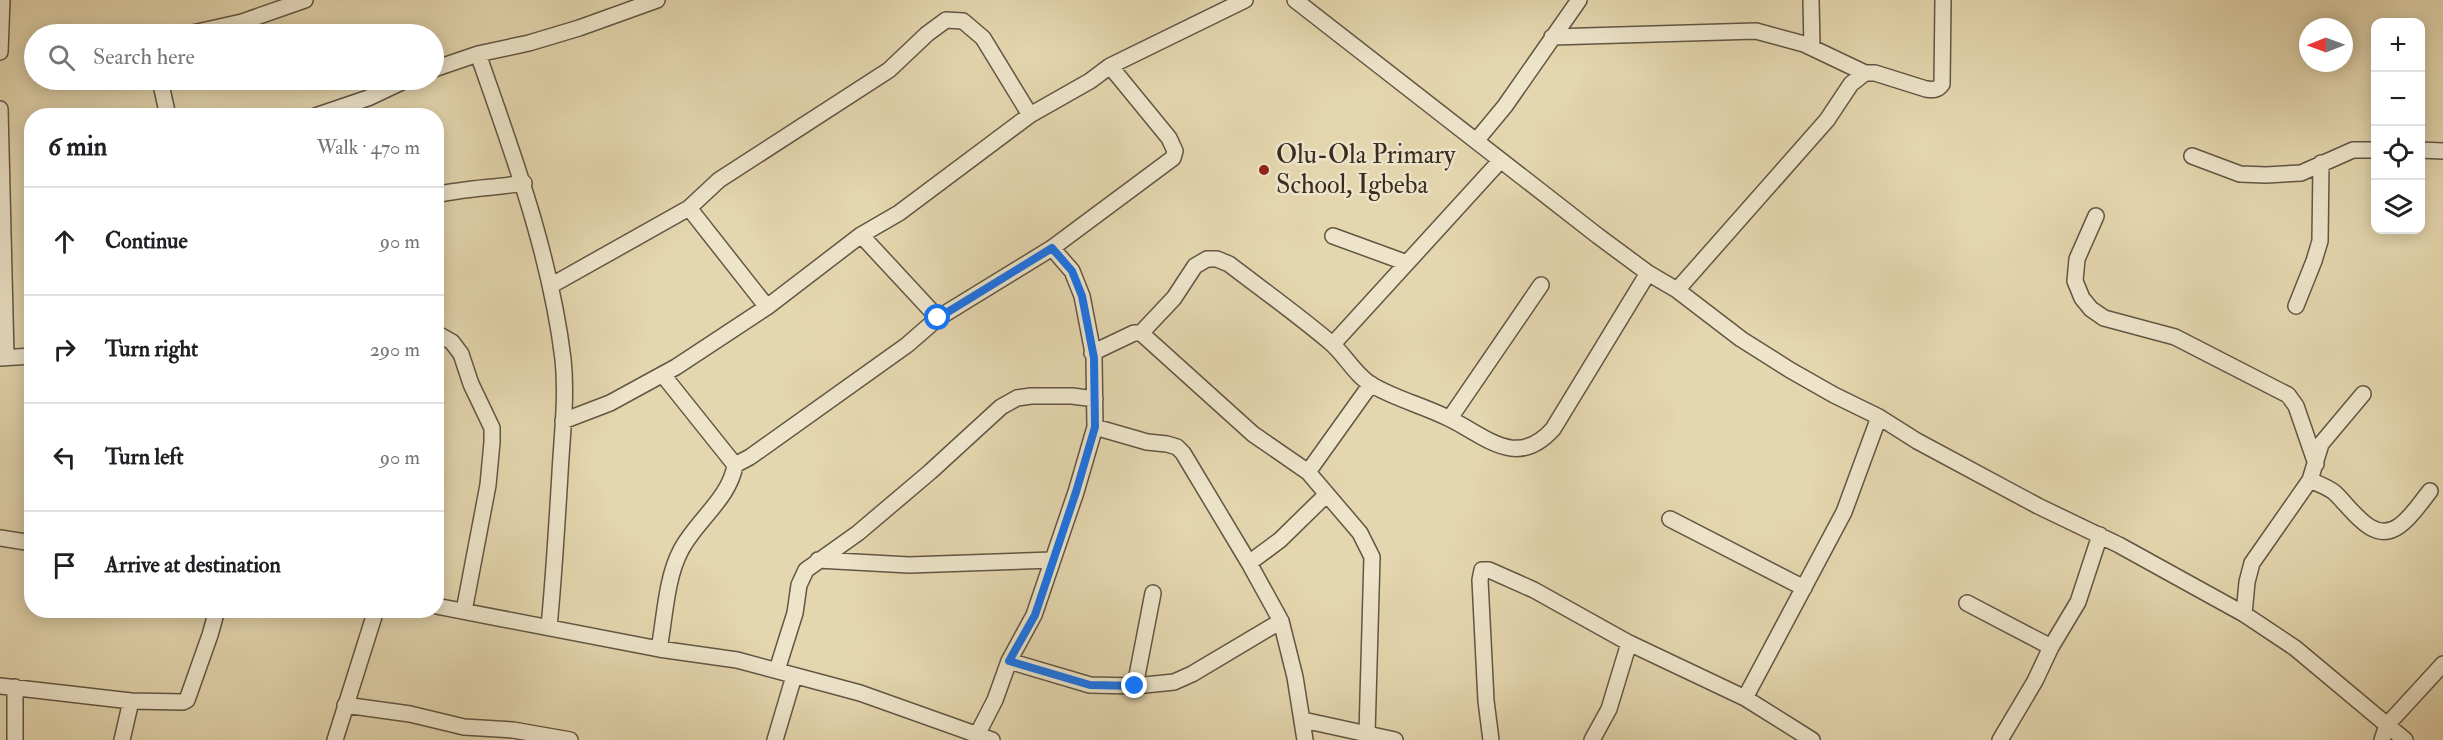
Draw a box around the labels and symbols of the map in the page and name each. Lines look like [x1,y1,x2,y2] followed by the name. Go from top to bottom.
[2299,18,2353,72] north arrow
[1276,139,1456,201] place label: Olu-Ola Primary School, Igbeba
[1257,163,1271,177] marker: Olu-Ola Primary School, Igbeba
[924,304,950,330] route start
[1121,672,1147,698] route end

